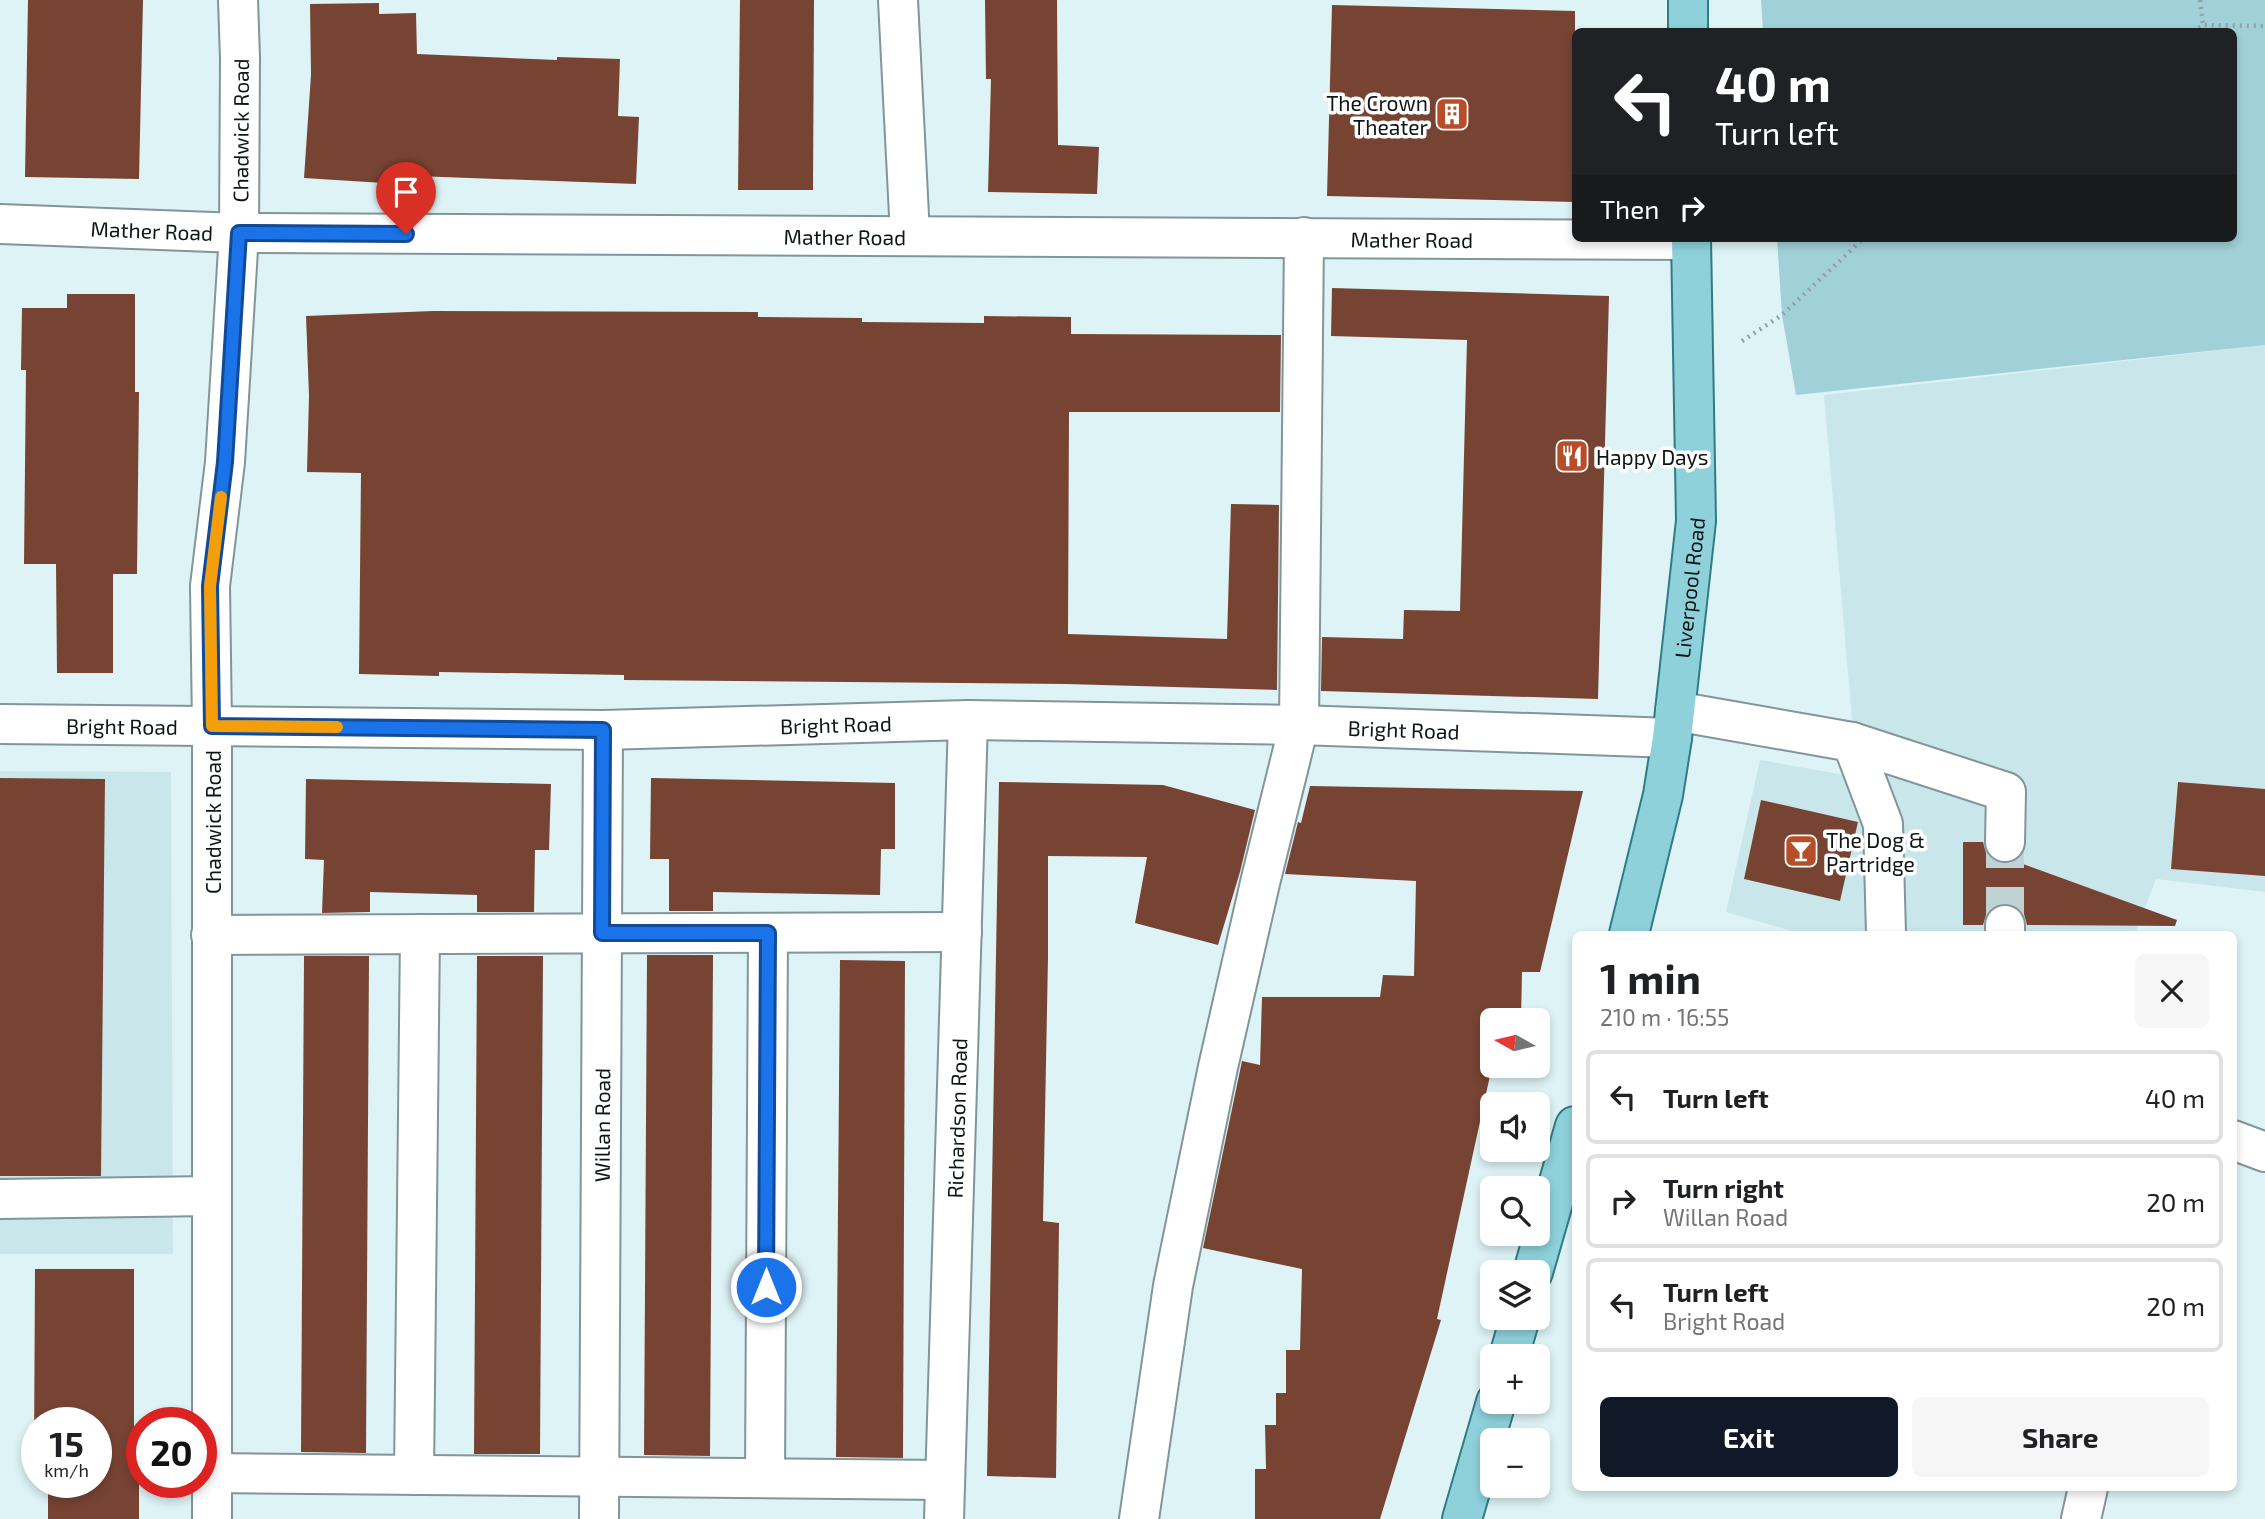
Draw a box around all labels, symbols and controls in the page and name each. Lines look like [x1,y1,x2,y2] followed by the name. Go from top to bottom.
[1715,53,1831,112] text: 40 m
[1600,56,1691,147] icon: left
[227,58,252,202] street label: Chadwick Road
[1326,90,1429,139] place label: The Crown Theater
[1433,95,1471,133] building icon: The Crown Theater
[1715,113,1839,151] text: Turn left
[376,162,436,234] pin
[387,173,425,211] icon: arrive
[1673,189,1711,227] icon: right
[1600,193,1659,224] text: Then
[90,215,214,245] street label: Mather Road
[784,223,906,249] street label: Mather Road
[1350,226,1473,251] street label: Mather Road
[1553,437,1591,475] restaurant icon: Happy Days
[1596,444,1708,469] place label: Happy Days
[1668,516,1709,659] street label: Liverpool Road
[780,710,892,738] street label: Bright Road
[66,712,178,738] street label: Bright Road
[1347,714,1460,743] street label: Bright Road
[200,750,225,894] street label: Chadwick Road
[1826,827,1925,876] place label: The Dog & Partridge
[1782,832,1820,870] bar icon: The Dog & Partridge
[1600,952,1701,1002] text: 1 min
[2135,954,2209,1028] button: close
[1600,1003,1729,1031] text: 210 m · 16:55
[1480,1008,1550,1078] north arrow
[1480,1008,1550,1498] map controls
[941,1038,971,1199] street label: Richardson Road
[588,1068,614,1182] street label: Willan Road
[1604,1078,1642,1116] icon: left
[1663,1082,1769,1113] text: Turn left
[2145,1082,2205,1113] text: 40 m
[1480,1092,1550,1162] button: sound
[1663,1172,1784,1203] text: Turn right
[1480,1176,1550,1246] button: search
[1604,1182,1642,1220] icon: right
[2146,1186,2205,1217] text: 20 m
[1663,1203,1788,1231] text: Willan Road
[729,1250,803,1324] position arrow
[1480,1260,1550,1330] button: layers
[1663,1276,1769,1307] text: Turn left
[1604,1286,1642,1324] icon: left
[2146,1290,2205,1321] text: 20 m
[1663,1307,1785,1335] text: Bright Road
[1480,1344,1550,1414] button: +
[1600,1397,1898,1477] button: Exit
[1912,1397,2209,1477] button: Share
[126,1407,217,1498] speed limit sign: 20
[49,1422,84,1464] text: 15
[1480,1428,1550,1498] button: −
[44,1459,89,1481] text: km/h

